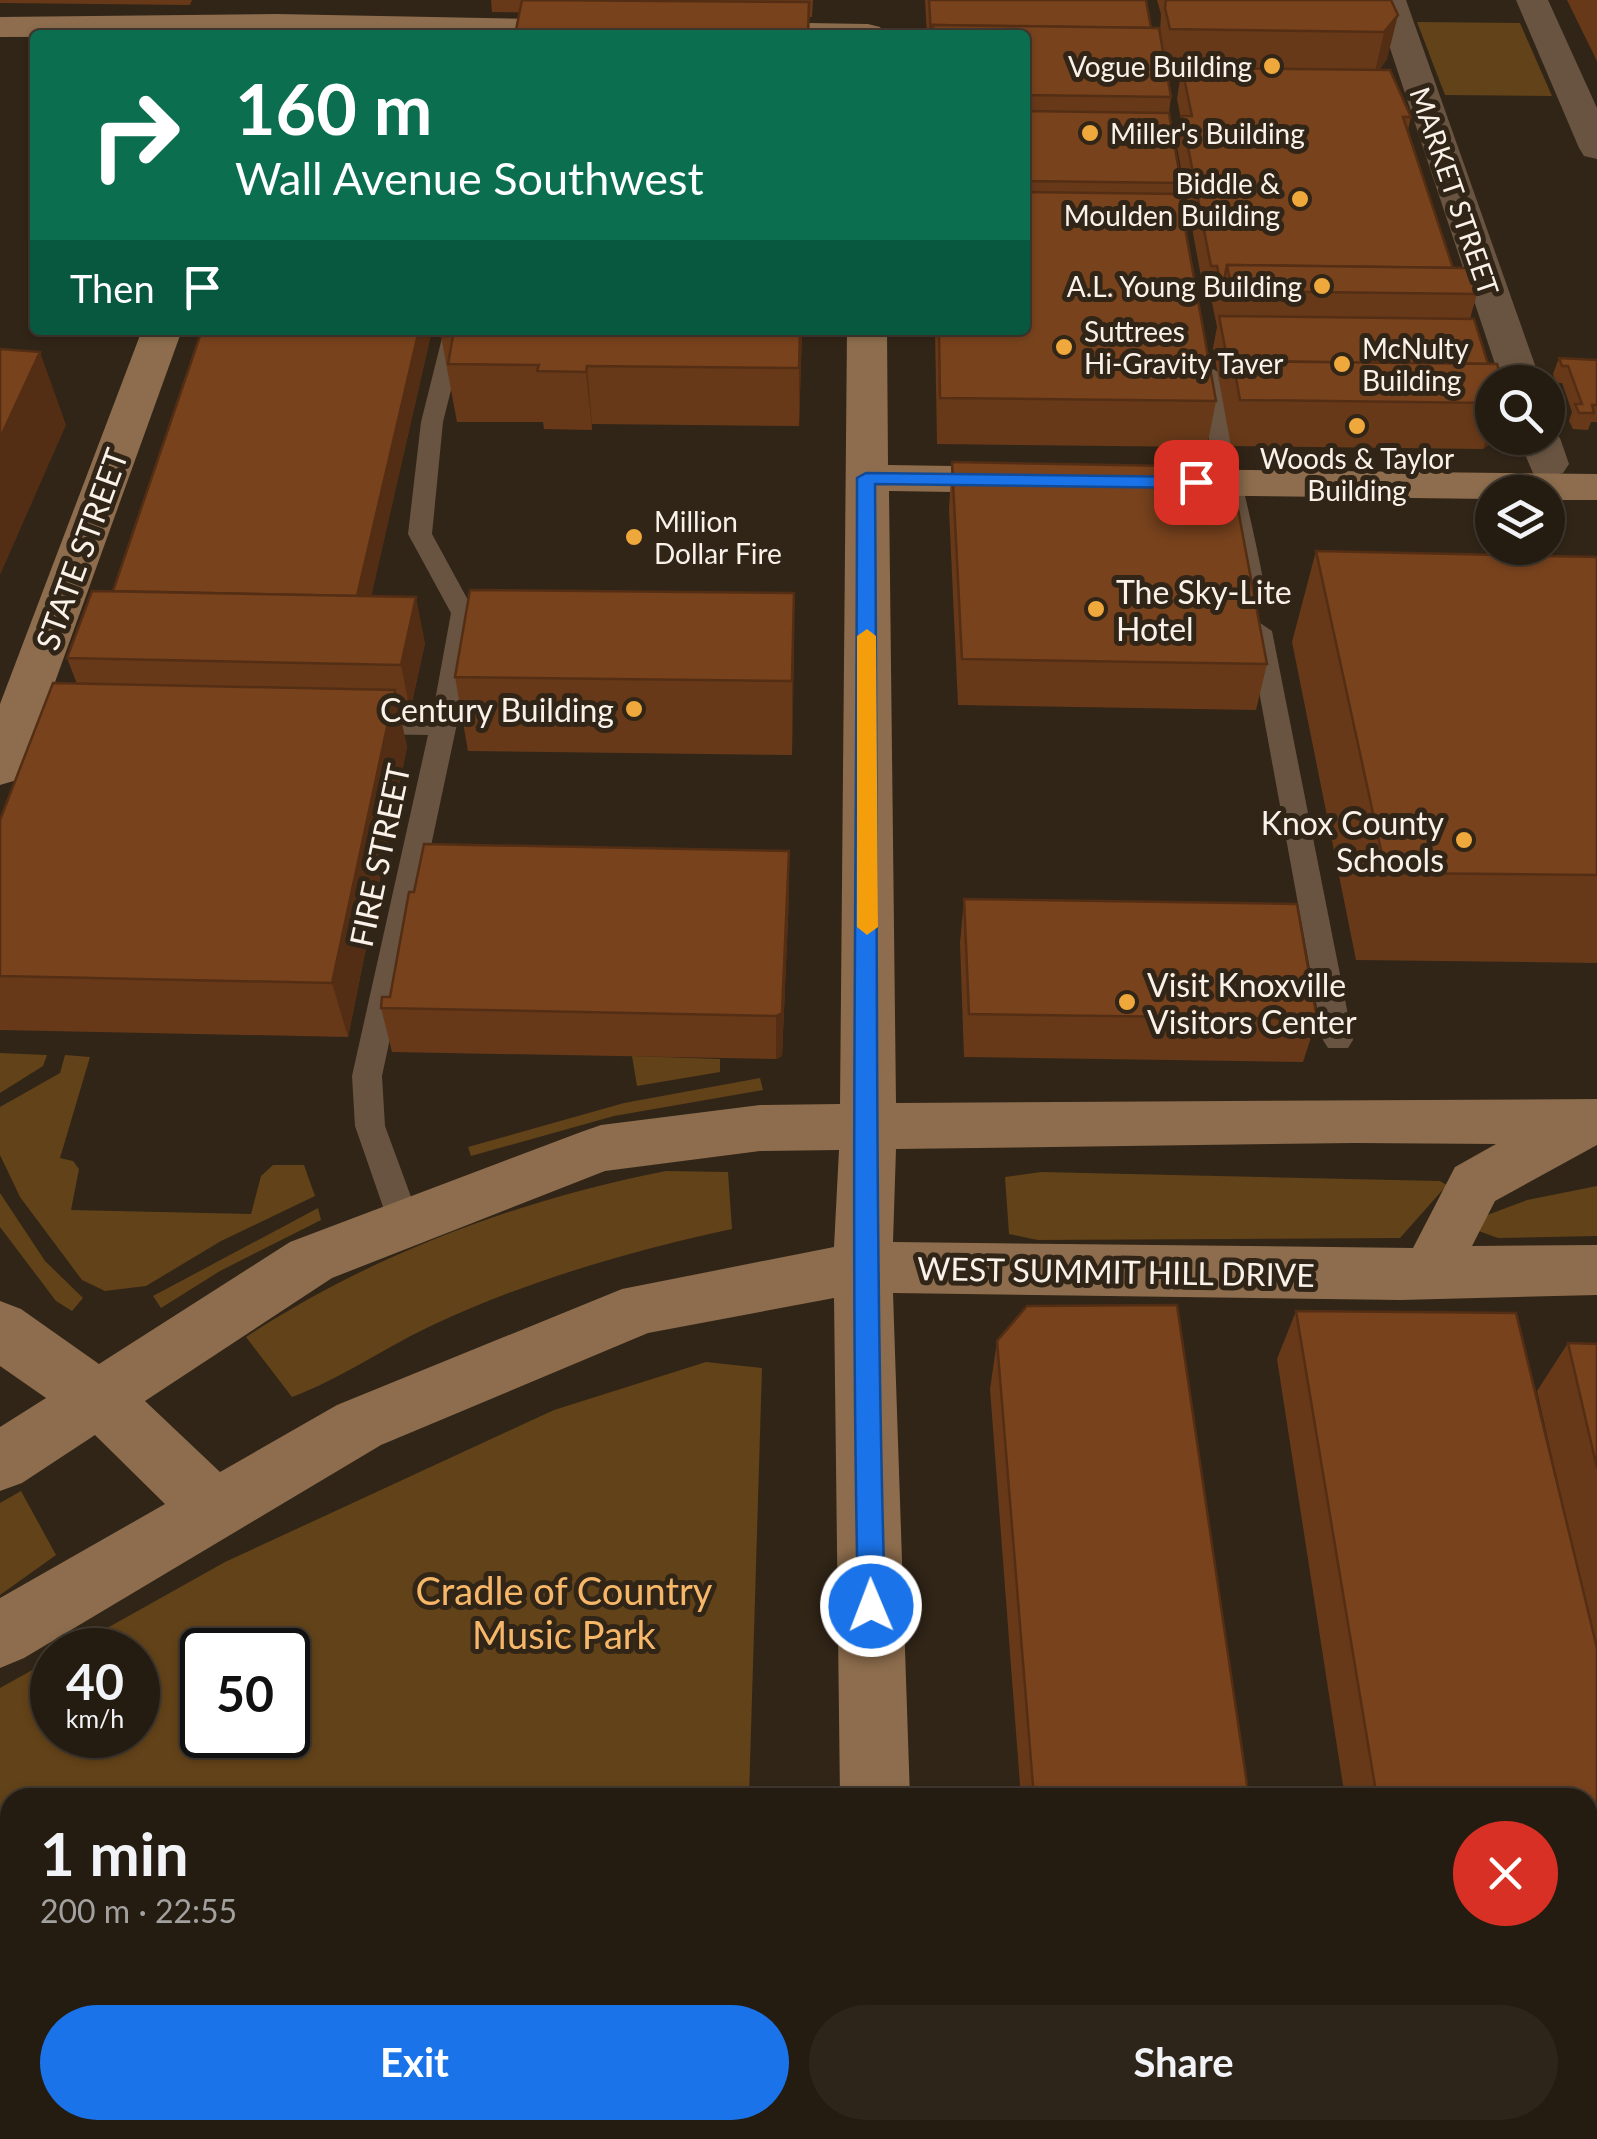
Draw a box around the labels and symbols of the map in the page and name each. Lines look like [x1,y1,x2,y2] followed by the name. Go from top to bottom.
[1068,49,1252,83] place label: Vogue Building
[1261,55,1283,77] marker: Vogue Building
[1403,82,1507,300] street label: MARKET STREET
[1110,116,1305,150] place label: Miller's Building
[1079,122,1101,144] marker: Miller's Building
[1064,166,1280,232] place label: Biddle & Moulden Building
[1289,188,1311,210] marker: Biddle & Moulden Building
[1067,269,1302,303] place label: A.L. Young Building
[1311,275,1333,297] marker: A.L. Young Building
[1084,314,1283,380] place label: Suttrees Hi-Gravity Taver
[1362,331,1469,397] place label: McNulty Building
[1053,336,1075,358] marker: Suttrees Hi-Gravity Taver
[1331,353,1353,375] marker: McNulty Building
[1346,415,1368,437] marker: Woods & Taylor Building
[1154,440,1239,525] pin
[1260,441,1454,507] place label: Woods & Taylor Building
[27,443,135,655] street label: STATE STREET
[654,504,782,570] place label: Million Dollar Fire
[623,526,645,548] marker: Million Dollar Fire
[1116,572,1292,648] place label: The Sky-Lite Hotel
[1085,598,1107,620] marker: The Sky-Lite Hotel
[380,690,614,729] place label: Century Building
[623,698,645,720] marker: Century Building
[341,760,417,950] street label: FIRE STREET
[1261,803,1445,879] place label: Knox County Schools
[1453,829,1475,851] marker: Knox County Schools
[1147,965,1357,1041] place label: Visit Knoxville Visitors Center
[1116,991,1138,1013] marker: Visit Knoxville Visitors Center
[917,1248,1315,1294] street label: WEST SUMMIT HILL DRIVE
[819,1554,923,1658] position arrow
[416,1567,713,1657] park label: Cradle of Country Music Park
[180,1628,310,1758] speed limit sign: 50

